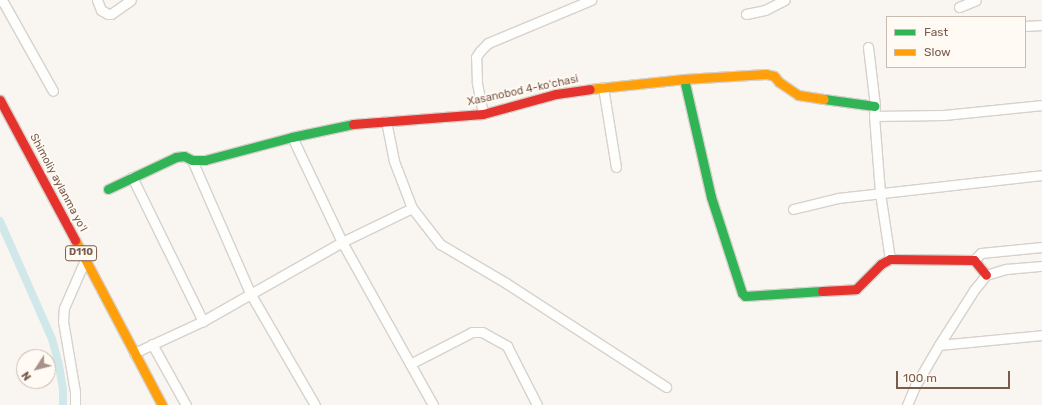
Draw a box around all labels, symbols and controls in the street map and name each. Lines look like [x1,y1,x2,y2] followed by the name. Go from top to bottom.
[886,16,1026,68] legend
[924,25,948,39] text: Fast
[924,45,951,59] text: Slow
[466,73,580,109] street label: Xasanobod 4-koʻchasi
[26,131,90,235] street label: Shimoliy aylanma yoʻl
[65,245,97,261] road number: D110
[16,349,56,389] north arrow
[898,363,1012,389] scale bar
[19,369,34,383] text: N
[903,371,937,385] text: 100 m

